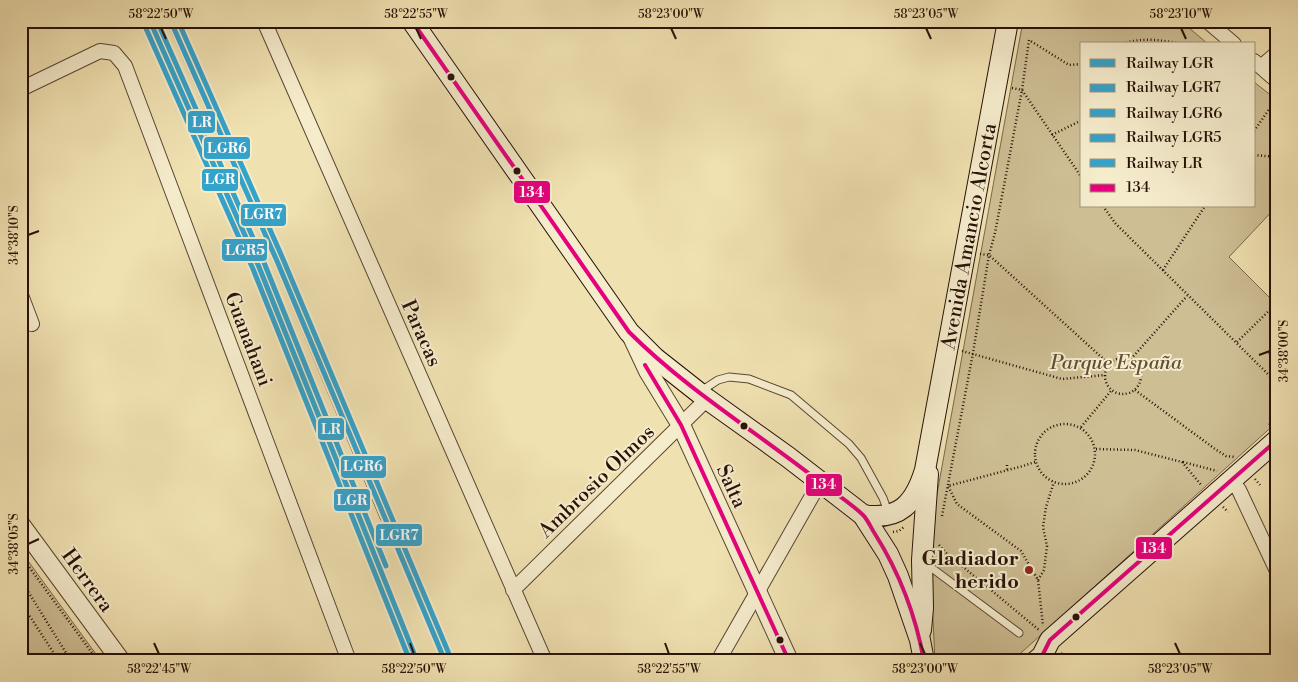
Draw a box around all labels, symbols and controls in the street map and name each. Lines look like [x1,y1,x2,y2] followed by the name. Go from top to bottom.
[129,7,195,22] text: 58°22'50"W
[384,7,449,22] text: 58°22'55"W
[638,7,705,22] text: 58°23'00"W
[894,7,959,22] text: 58°23'05"W
[1150,7,1214,22] text: 58°23'10"W
[1080,42,1256,208] legend
[1126,54,1214,73] text: Railway LGR
[446,72,456,82] unlabelled marker
[1126,78,1221,97] text: Railway LGR7
[1126,104,1222,123] text: Railway LGR6
[187,110,216,134] line badge: LR
[192,114,213,132] text: LR
[936,120,1003,353] street label: Avenida Amancio Alcorta
[1126,128,1222,147] text: Railway LGR5
[203,136,251,160] line badge: LGR6
[207,140,247,158] text: LGR6
[1126,154,1203,173] text: Railway LR
[512,166,522,176] unlabelled marker
[201,168,239,192] line badge: LGR
[205,171,236,189] text: LGR
[1126,178,1150,197] text: 134
[513,180,551,204] line badge: 134
[520,184,544,202] text: 134
[240,203,287,227] line badge: LGR7
[7,205,22,265] text: 34°38'10"S
[243,206,283,224] text: LGR7
[221,238,268,262] line badge: LGR5
[225,242,265,260] text: LGR5
[218,289,277,391] street label: Guanahani
[395,296,446,371] street label: Paracas
[1277,320,1292,382] text: 34°38'00"S
[1049,351,1183,376] park label: Parque España
[317,417,345,441] line badge: LR
[533,420,660,545] street label: Ambrosio Olmos
[321,421,342,439] text: LR
[739,421,749,431] unlabelled marker
[340,455,387,479] line badge: LGR6
[343,458,383,476] text: LGR6
[710,461,752,513] street label: Salta
[805,473,843,497] line badge: 134
[812,476,836,494] text: 134
[333,488,371,512] line badge: LGR
[337,492,368,510] text: LGR
[7,513,22,575] text: 34°38'05"S
[375,523,423,547] line badge: LGR7
[379,527,419,545] text: LGR7
[1135,536,1173,560] line badge: 134
[1142,540,1166,558] text: 134
[55,544,119,618] street label: Herrera
[921,547,1019,595] place label: Gladiador herido
[1023,564,1035,576] marker: Gladiador herido
[1071,612,1081,622] unlabelled marker
[775,635,785,645] unlabelled marker
[127,662,192,677] text: 58°22'45"W
[382,662,448,677] text: 58°22'50"W
[637,662,702,677] text: 58°22'55"W
[892,662,959,677] text: 58°23'00"W
[1148,662,1213,677] text: 58°23'05"W

